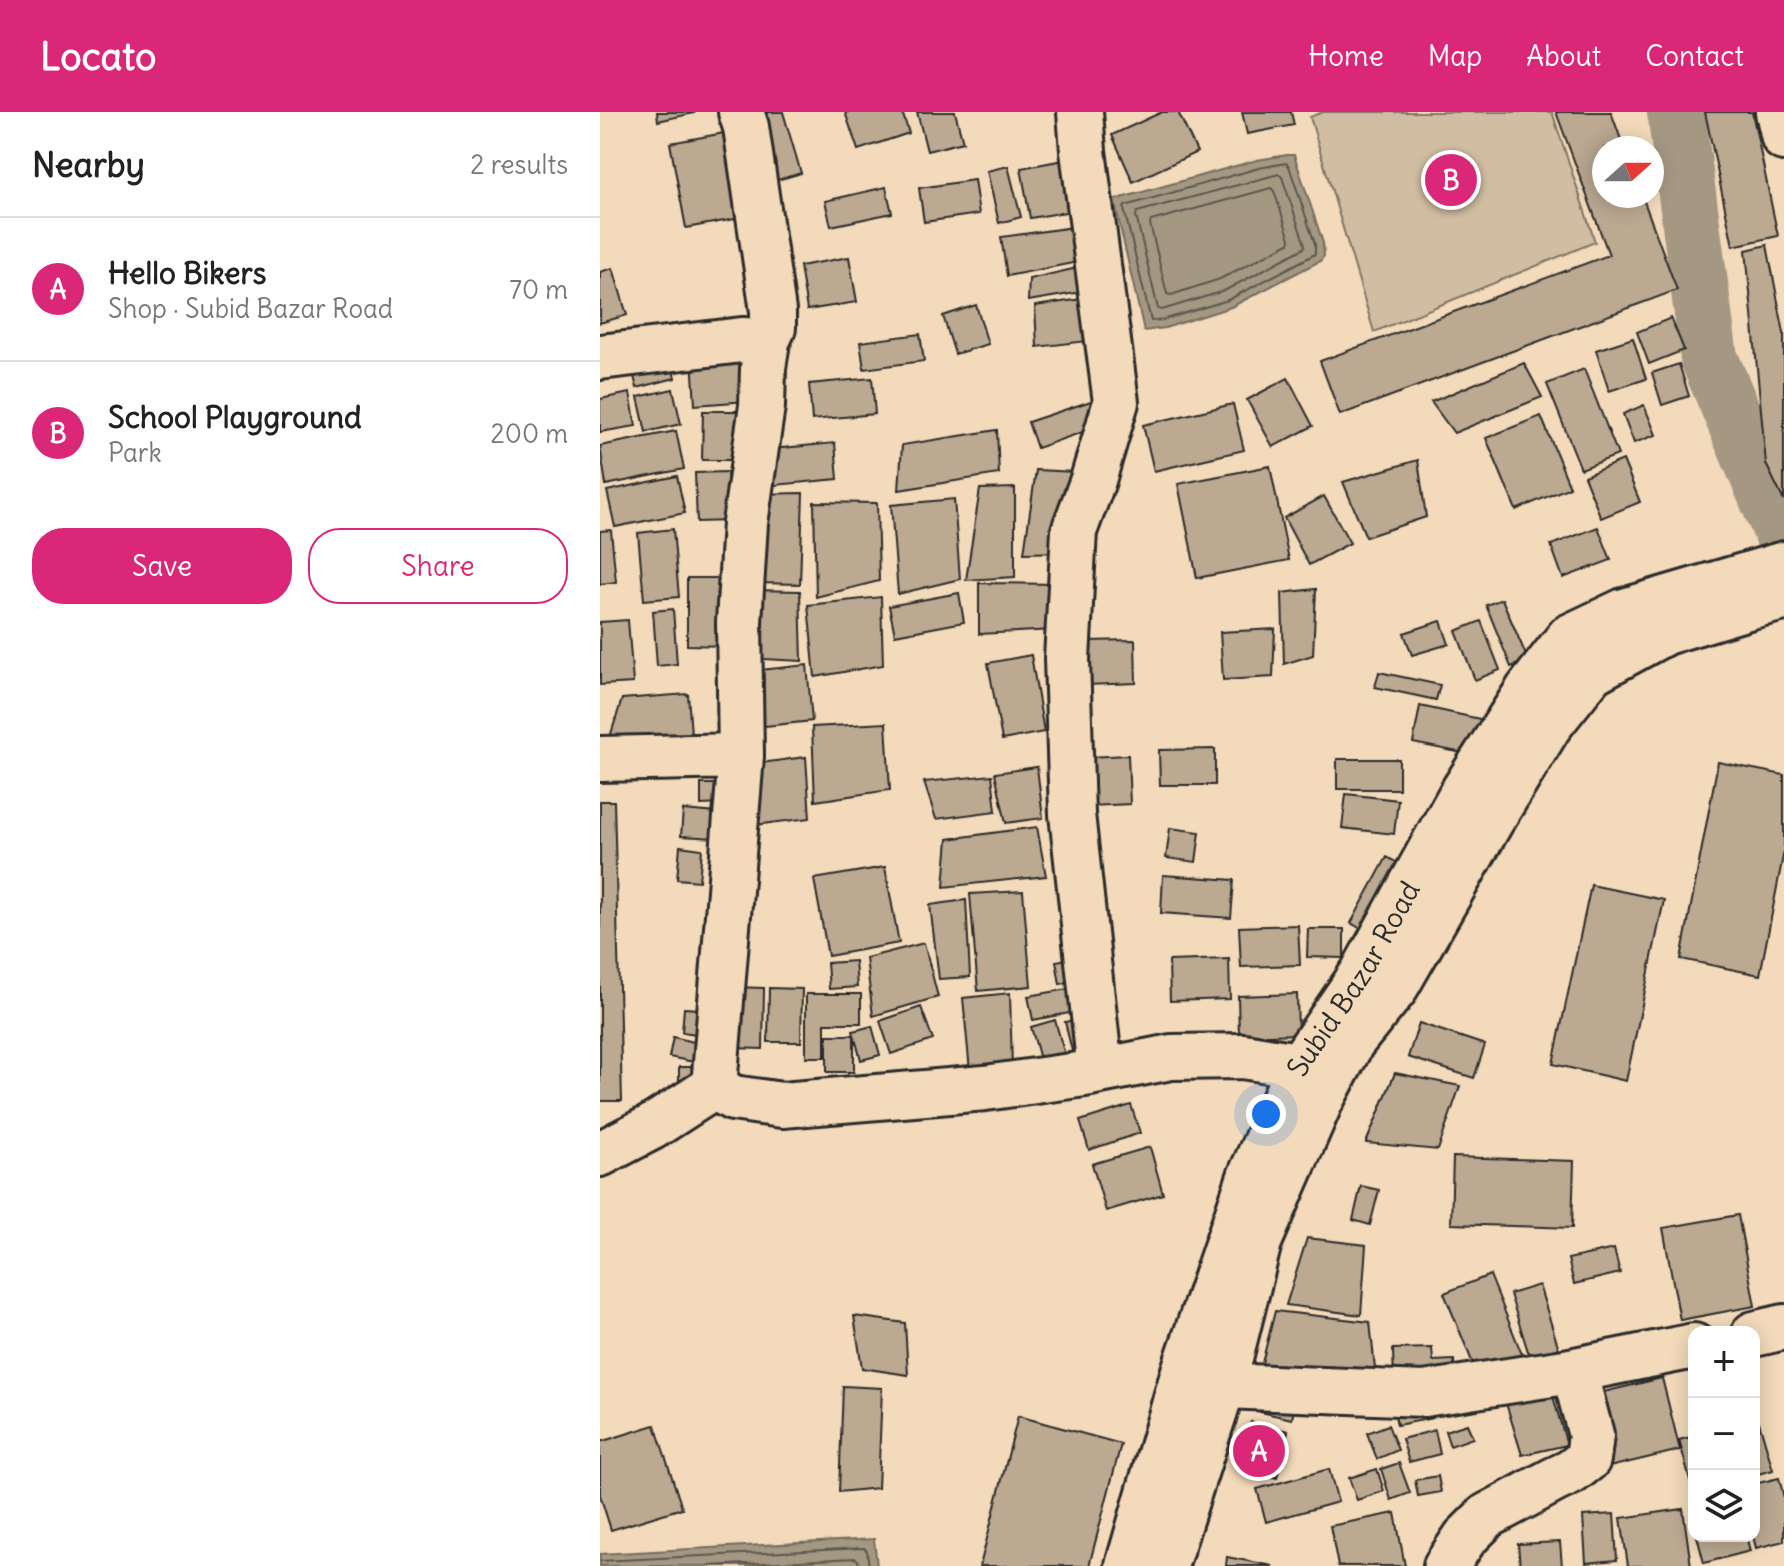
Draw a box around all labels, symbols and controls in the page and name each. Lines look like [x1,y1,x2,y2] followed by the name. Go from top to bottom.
[40,33,156,80] text: Locato
[1308,38,1384,74] text: Home
[1428,38,1482,74] text: Map
[1526,38,1601,74] text: About
[1645,38,1744,74] text: Contact
[1592,136,1664,208] north arrow
[32,143,145,186] text: Nearby
[470,148,568,181] text: 2 results
[1425,150,1477,210] pin: B
[108,254,266,292] text: Hello Bikers
[50,273,66,306] text: A
[509,273,568,306] text: 70 m
[108,292,393,325] text: Shop · Subid Bazar Road
[108,398,362,436] text: School Playground
[49,417,67,450] text: B
[491,417,568,450] text: 200 m
[108,436,162,469] text: Park
[32,528,292,604] button: Save
[308,528,568,604] button: Share
[1279,875,1428,1082] street label: Subid Bazar Road
[1246,1094,1286,1134] your location
[1688,1326,1760,1542] map controls
[1688,1326,1760,1398] button: +
[1688,1398,1760,1470] button: −
[1233,1421,1285,1481] pin: A
[1688,1470,1760,1542] button: layers

